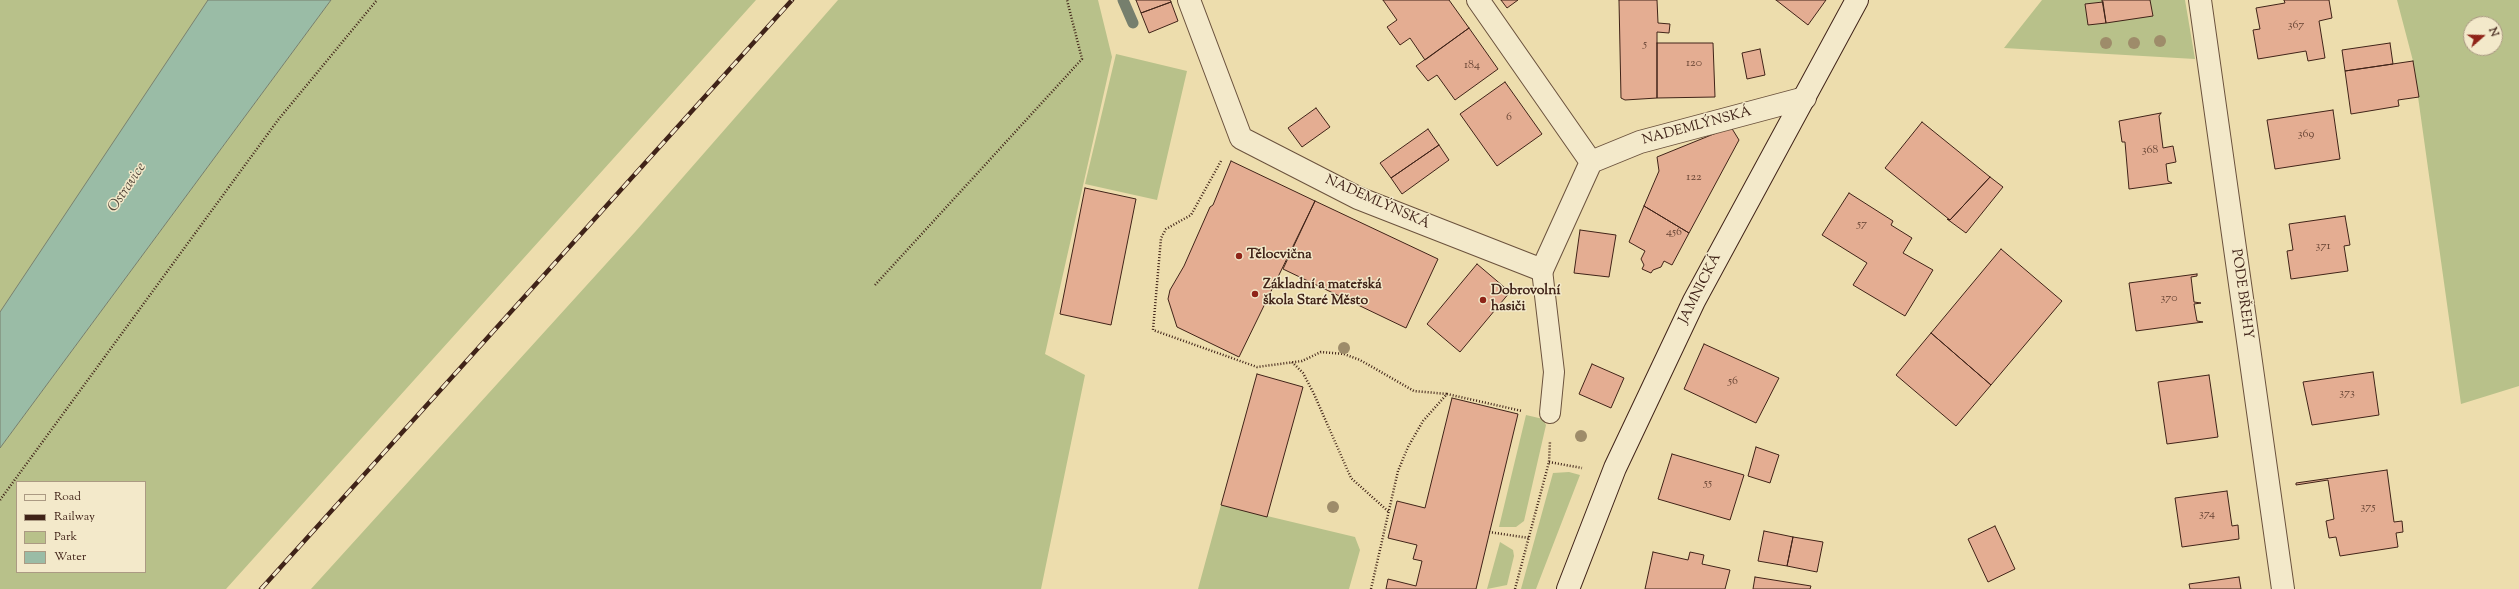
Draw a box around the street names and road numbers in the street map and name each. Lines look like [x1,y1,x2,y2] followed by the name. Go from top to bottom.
[1640,104,1754,150] street label: NADEMLÝNSKÁ
[1322,172,1432,234] street label: NADEMLÝNSKÁ
[2226,248,2256,340] street label: PODE BŘEHY
[1676,251,1726,327] street label: JAMNICKÁ

